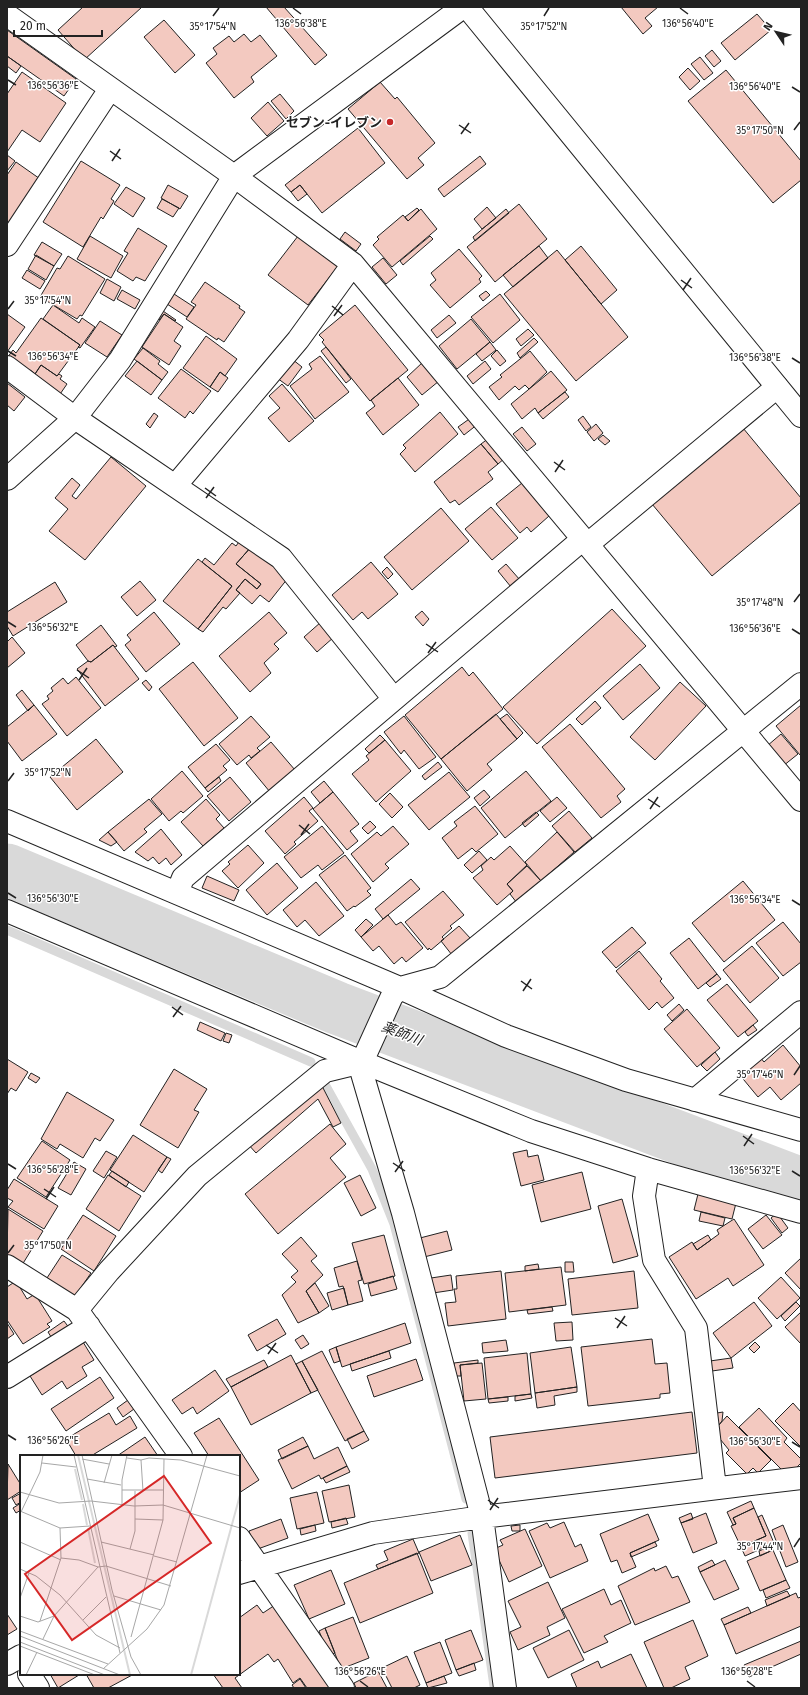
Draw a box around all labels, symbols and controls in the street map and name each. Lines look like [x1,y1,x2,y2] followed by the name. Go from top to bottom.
[14,12,102,38] scale bar
[756,12,796,52] north arrow
[275,18,327,30] text: 136°56'38"E
[662,18,714,30] text: 136°56'40"E
[20,19,46,33] text: 20 m
[761,20,776,33] text: N
[190,21,236,33] text: 35°17'54"N
[521,21,567,33] text: 35°17'52"N
[27,80,79,92] text: 136°56'36"E
[729,81,781,93] text: 136°56'40"E
[286,115,382,130] place label: セブン-イレブン
[385,117,395,127] marker: セブン-イレブン
[736,125,784,137] text: 35°17'50"N
[25,295,71,307] text: 35°17'54"N
[27,351,79,363] text: 136°56'34"E
[729,352,781,364] text: 136°56'38"E
[736,597,784,609] text: 35°17'48"N
[27,622,79,634] text: 136°56'32"E
[729,623,781,635] text: 136°56'36"E
[25,767,71,779] text: 35°17'52"N
[27,893,79,905] text: 136°56'30"E
[729,894,781,906] text: 136°56'34"E
[379,1018,426,1050] water label: 薬師川
[736,1069,784,1081] text: 35°17'46"N
[27,1164,79,1176] text: 136°56'28"E
[729,1165,781,1177] text: 136°56'32"E
[24,1240,72,1252] text: 35°17'50"N
[27,1435,79,1447] text: 136°56'26"E
[729,1436,781,1448] text: 136°56'30"E
[20,1455,240,1675] inset map
[737,1541,783,1553] text: 35°17'44"N
[334,1666,386,1678] text: 136°56'26"E
[721,1666,773,1678] text: 136°56'28"E

